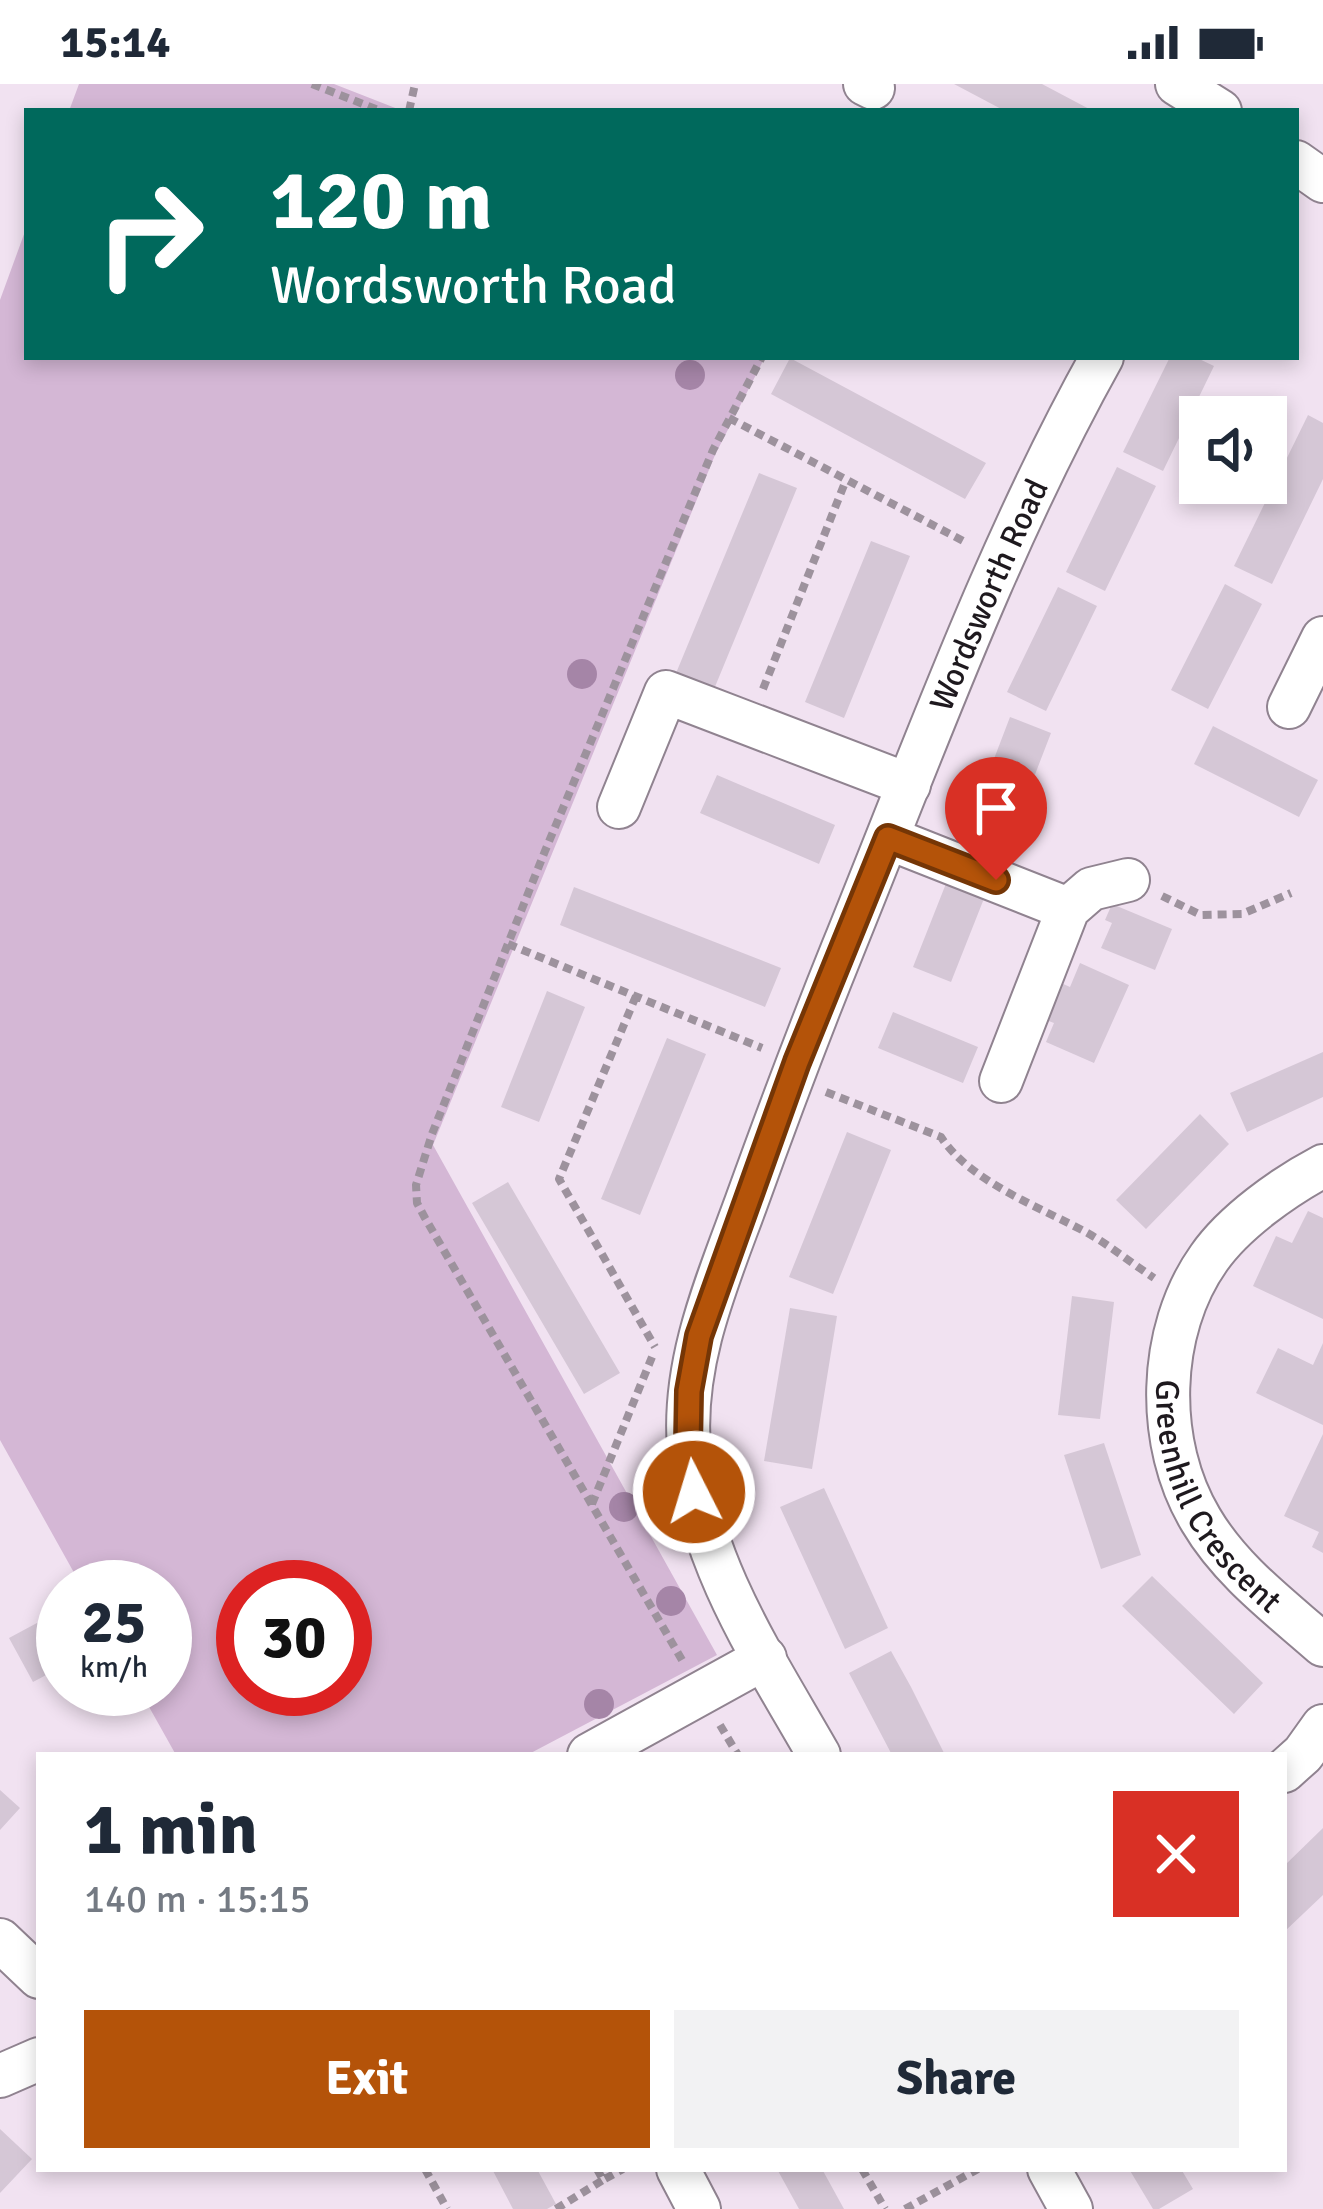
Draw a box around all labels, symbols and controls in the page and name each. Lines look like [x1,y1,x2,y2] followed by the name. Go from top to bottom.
[60,15,170,70] text: 15:14
[270,149,492,253] text: 120 m
[72,156,228,312] icon: right
[270,252,677,319] text: Wordsworth Road
[1179,396,1287,504] map controls
[1179,396,1287,504] button: sound
[921,473,1058,717] street label: Wordsworth Road
[945,757,1047,880] pin
[963,775,1029,841] icon: arrive
[1146,1379,1290,1622] street label: Greenhill Crescent
[631,1429,757,1555] position arrow
[216,1560,372,1716] speed limit sign: 30
[82,1586,146,1660] text: 25
[80,1649,148,1686] text: km/h
[84,1785,258,1874] text: 1 min
[1113,1791,1239,1917] button: close
[84,1875,311,1923] text: 140 m · 15:15
[84,2010,650,2148] button: Exit
[674,2010,1239,2148] button: Share

